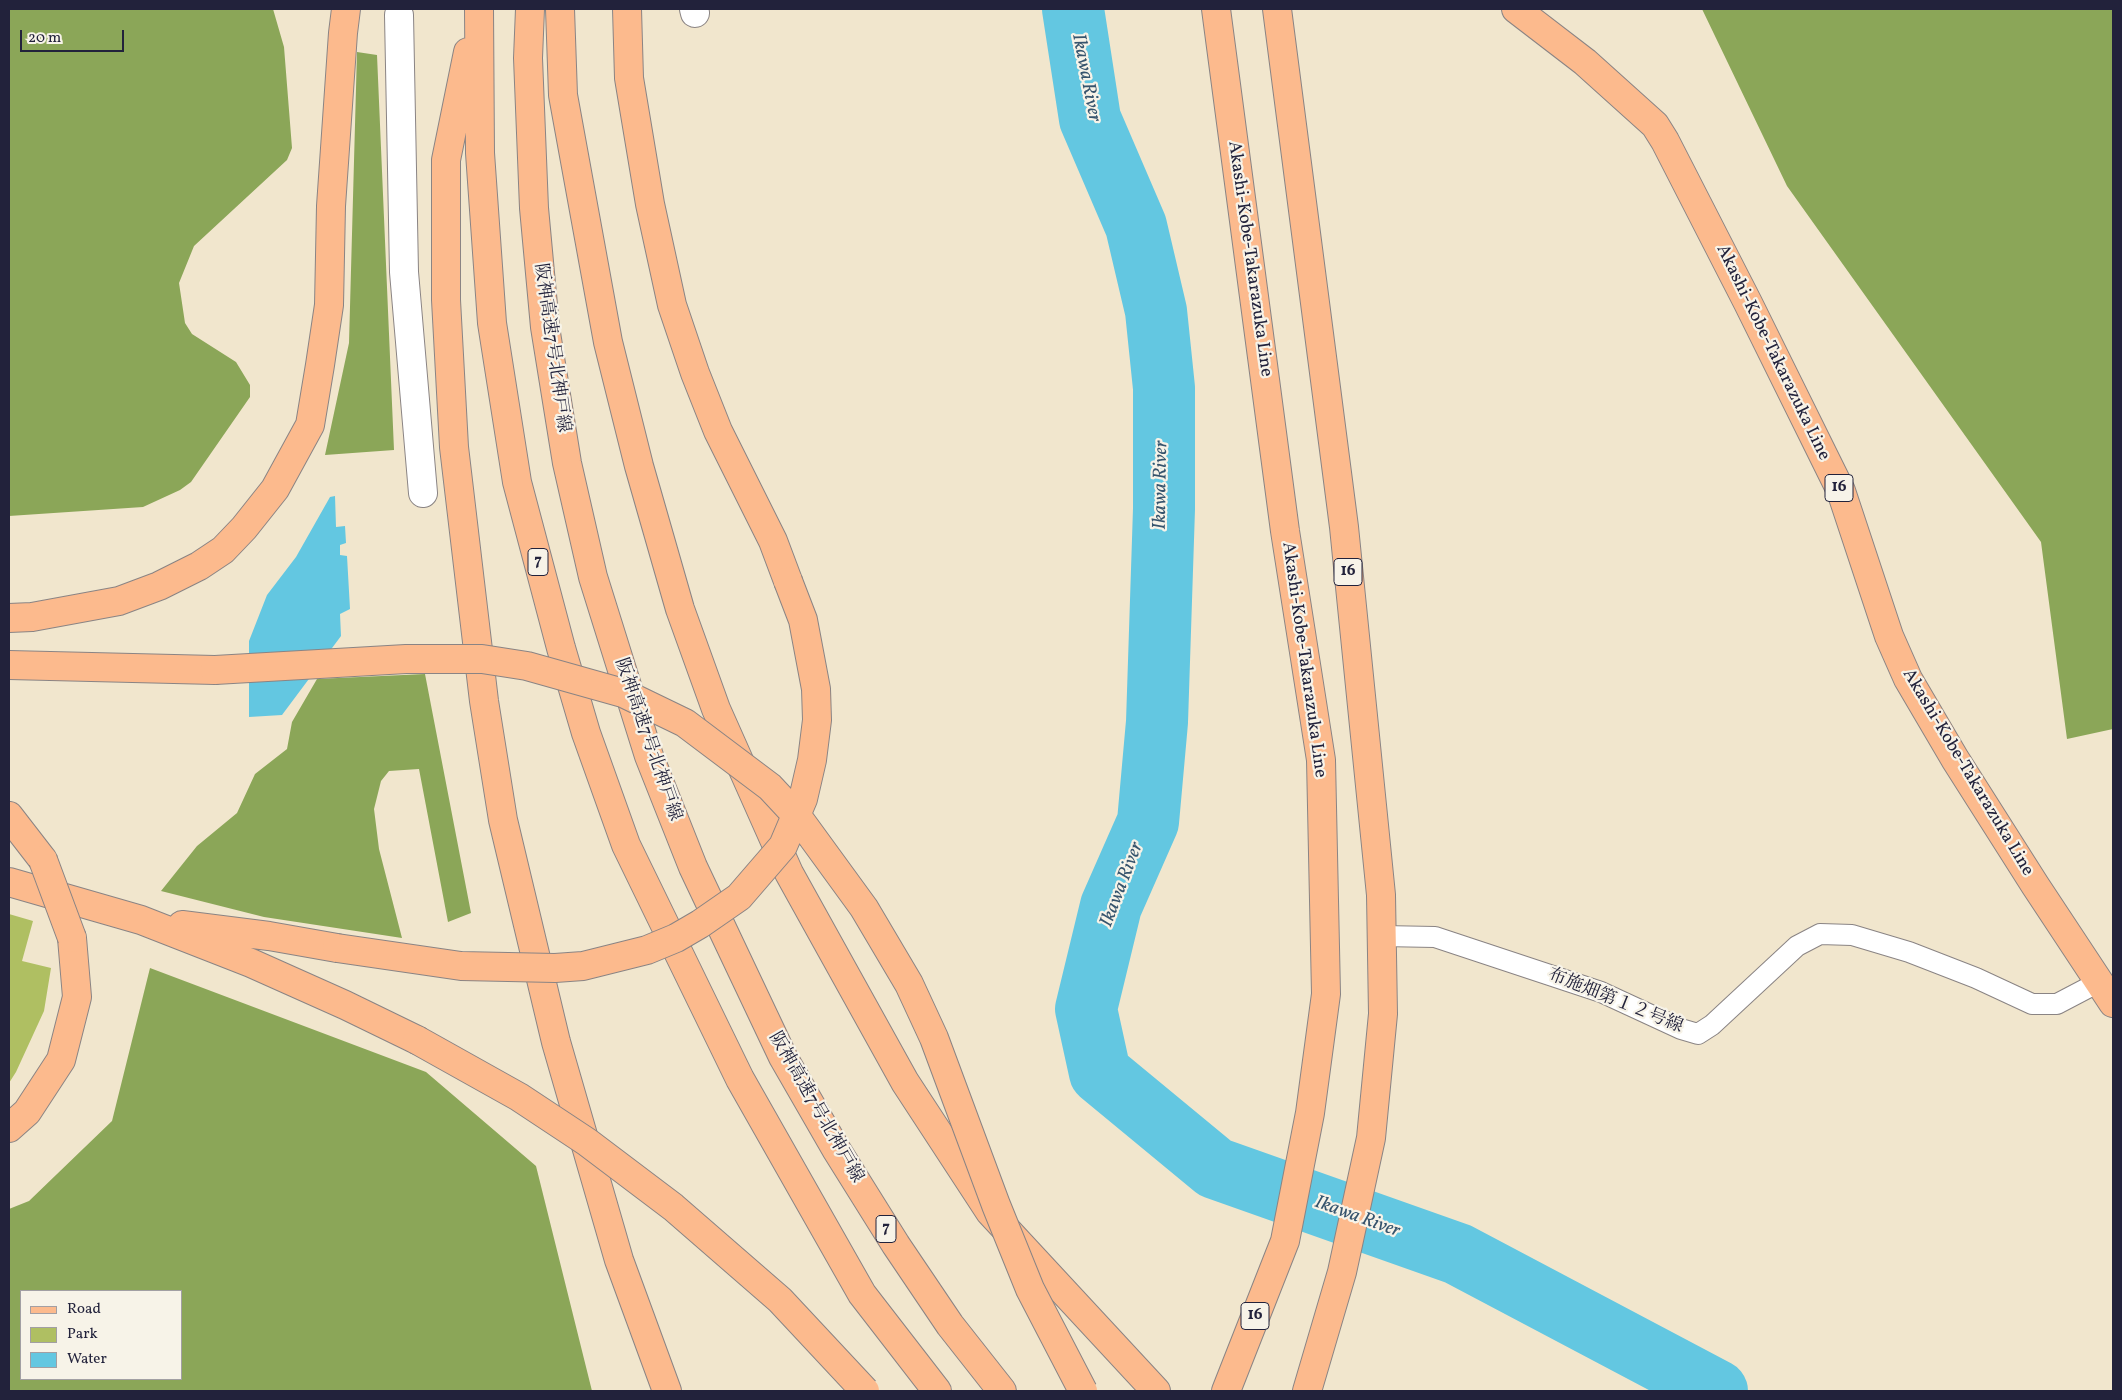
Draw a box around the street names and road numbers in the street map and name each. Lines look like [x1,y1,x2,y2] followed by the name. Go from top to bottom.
[1222,140,1276,378] street label: Akashi-Kobe-Takarazuka Line
[1710,241,1834,465] street label: Akashi-Kobe-Takarazuka Line
[528,262,574,434] street label: 阪神高速7号北神戸線
[1825,474,1853,502] road number: 16
[1276,541,1330,779] street label: Akashi-Kobe-Takarazuka Line
[528,548,548,576] road number: 7
[1334,558,1362,586] road number: 16
[609,656,685,824] street label: 阪神高速7号北神戸線
[1897,666,2037,880] street label: Akashi-Kobe-Takarazuka Line
[1544,965,1686,1039] street label: 布施畑第１２号線
[763,1029,867,1187] street label: 阪神高速7号北神戸線
[876,1216,896,1242] road number: 7
[1241,1302,1269,1330] road number: 16

